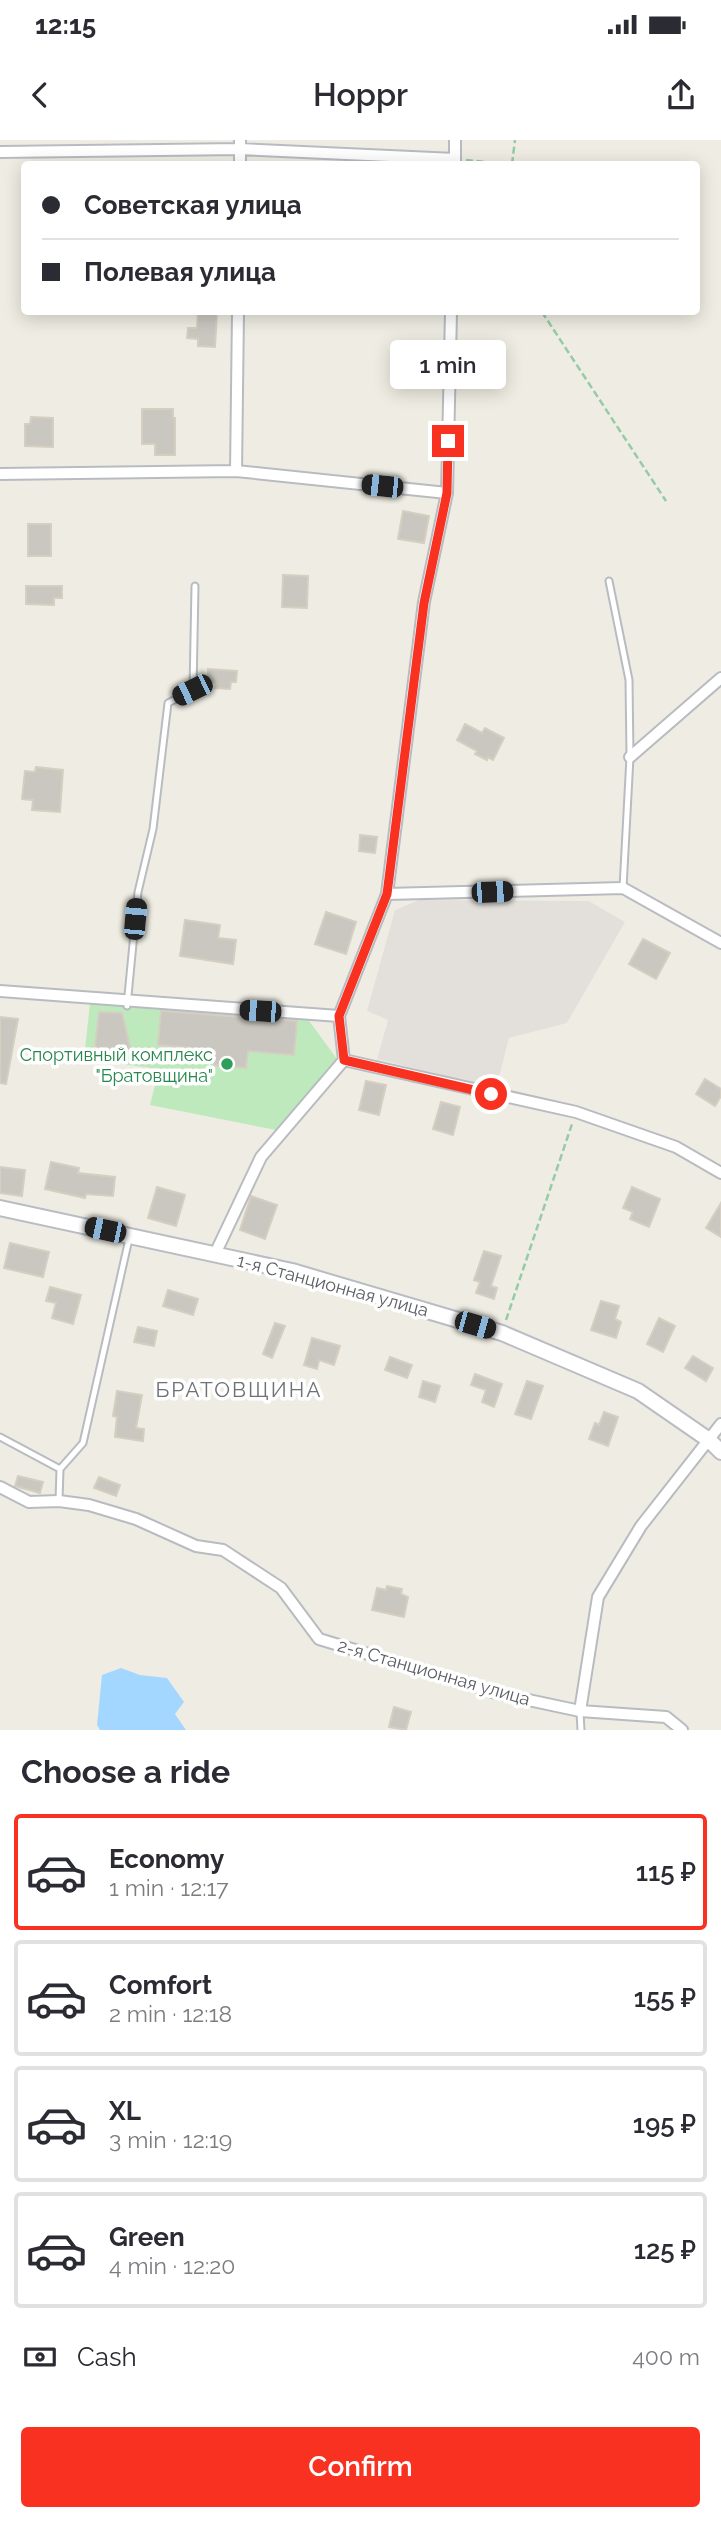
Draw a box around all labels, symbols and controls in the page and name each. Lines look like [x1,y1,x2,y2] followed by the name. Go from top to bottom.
[35,10,96,40] text: 12:15
[21,76,59,114] icon: back
[313,76,408,113] text: Hoppr
[662,76,700,114] icon: share
[84,190,302,220] text: Советская улица
[84,257,276,287] text: Полевая улица
[390,340,506,388] callout: 1 min
[419,351,477,378] text: 1 min
[432,425,464,457] route end
[361,473,404,499] car
[169,671,216,709] car
[471,881,514,903] car
[123,897,148,941] car
[239,999,282,1023] car
[20,1044,213,1086] place label: Спортивный комплекс "Братовщина"
[219,1056,235,1072] marker: Спортивный комплекс "Братовщина"
[475,1078,507,1110] route start
[83,1215,128,1245] car
[235,1249,431,1321] street label: 1-я Станционная улица
[452,1309,499,1341] car
[156,1377,322,1402] district label: БРАТОВЩИНА
[335,1634,533,1710] street label: 2-я Станционная улица
[21,1753,230,1790] text: Choose a ride
[25,1841,88,1904] icon: car
[109,1844,224,1874] text: Economy
[636,1857,696,1887] text: 115 ₽
[109,1874,229,1901] text: 1 min · 12:17
[25,1967,88,2030] icon: car
[109,1970,212,2000] text: Comfort
[634,1983,696,2013] text: 155 ₽
[109,2000,232,2027] text: 2 min · 12:18
[25,2093,88,2156] icon: car
[109,2096,141,2126] text: XL
[633,2109,696,2139] text: 195 ₽
[109,2126,232,2153] text: 3 min · 12:19
[25,2219,88,2282] icon: car
[109,2222,185,2252] text: Green
[634,2235,696,2265] text: 125 ₽
[109,2252,235,2279] text: 4 min · 12:20
[21,2338,59,2376] icon: cash
[77,2342,137,2372] text: Cash
[632,2343,700,2370] text: 400 m
[21,2427,700,2507] button: Confirm

